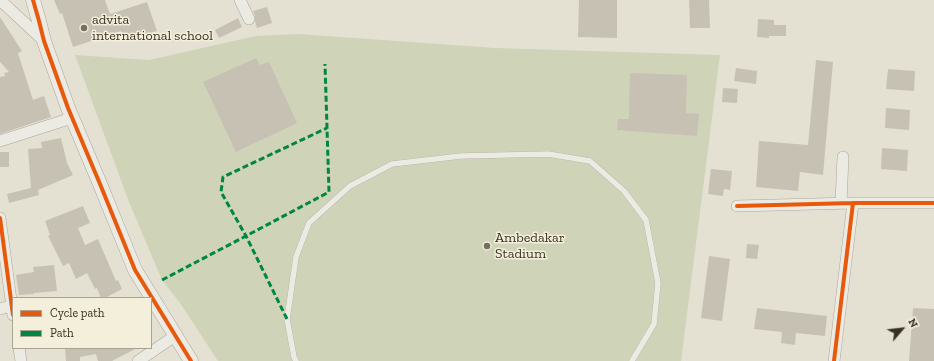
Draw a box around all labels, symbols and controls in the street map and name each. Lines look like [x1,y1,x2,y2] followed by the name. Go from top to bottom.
[92,12,213,44] place label: advita international school
[79,23,89,33] marker: advita international school
[495,230,565,262] place label: Ambedakar Stadium
[482,241,492,251] marker: Ambedakar Stadium
[12,297,152,349] legend
[50,306,104,320] text: Cycle path
[882,309,922,349] north arrow
[905,316,921,330] text: N
[50,326,74,340] text: Path

